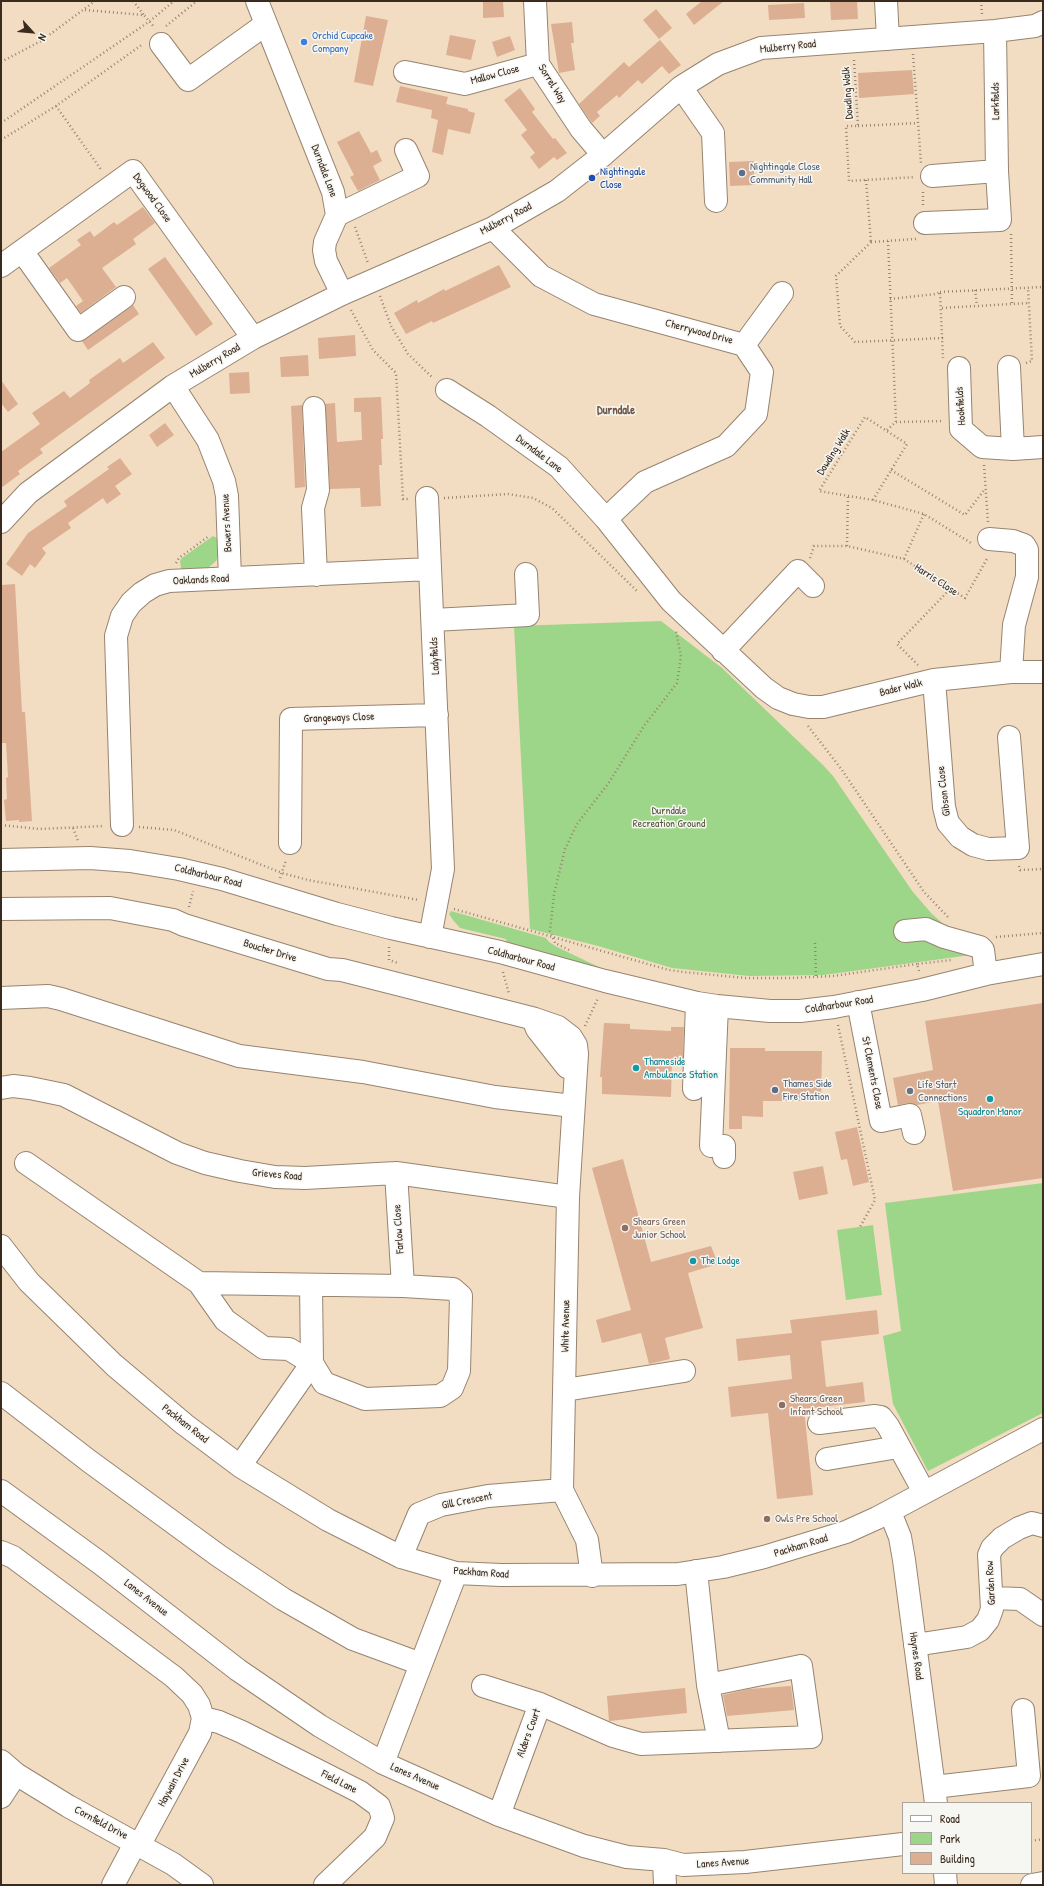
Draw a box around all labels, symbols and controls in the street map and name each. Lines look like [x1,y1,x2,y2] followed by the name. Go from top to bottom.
[12,12,52,52] north arrow
[312,29,373,55] place label: Orchid Cupcake Company
[35,32,50,43] text: N
[299,37,309,47] marker: Orchid Cupcake Company
[759,37,817,57] street label: Mulberry Road
[469,62,521,88] street label: Mallow Close
[535,62,569,106] street label: Sorrel Way
[840,66,856,120] street label: Dowding Walk
[989,82,1003,120] street label: Larkfields
[308,143,340,199] street label: Durndale Lane
[750,160,820,186] place label: Nightingale Close Community Hall
[600,165,646,191] place label: Nightingale Close
[737,168,747,178] marker: Nightingale Close Community Hall
[130,171,174,225] street label: Dogwood Close
[587,173,597,183] marker: Nightingale Close
[478,200,534,238] street label: Mulberry Road
[664,317,734,347] street label: Cherrywood Drive
[187,341,243,381] street label: Mulberry Road
[953,386,969,426] street label: Hookfields
[597,404,635,418] district label: Durndale
[814,426,854,478] street label: Dowding Walk
[513,432,565,476] street label: Durndale Lane
[219,494,235,552] street label: Bowers Avenue
[912,561,960,599] street label: Harris Close
[173,572,229,588] street label: Oaklands Road
[427,637,443,675] street label: Ladyfields
[878,676,924,700] street label: Bader Walk
[303,710,375,726] street label: Grangeways Close
[934,765,954,817] street label: Gibson Close
[633,804,705,830] park label: Durndale Recreation Ground
[173,861,243,891] street label: Coldharbour Road
[242,937,298,965] street label: Boucher Drive
[486,944,556,974] street label: Coldharbour Road
[804,993,874,1017] street label: Coldharbour Road
[858,1035,886,1111] street label: St Clements Close
[644,1055,718,1081] place label: Thameside Ambulance Station
[631,1063,641,1073] marker: Thameside Ambulance Station
[783,1077,832,1103] place label: Thames Side Fire Station
[918,1078,967,1104] place label: Life Start Connections
[770,1085,780,1095] marker: Thames Side Fire Station
[905,1086,915,1096] marker: Life Start Connections
[985,1094,995,1104] marker: Squadron Manor
[958,1105,1022,1119] place label: Squadron Manor
[252,1166,302,1184] street label: Grieves Road
[391,1204,407,1254] street label: Farlow Close
[633,1215,686,1241] place label: Shears Green Junior School
[620,1223,630,1233] marker: Shears Green Junior School
[701,1254,740,1268] place label: The Lodge
[688,1256,698,1266] marker: The Lodge
[559,1300,573,1352] street label: White Avenue
[790,1392,843,1418] place label: Shears Green Infant School
[777,1400,787,1410] marker: Shears Green Infant School
[159,1402,211,1446] street label: Packham Road
[441,1490,493,1512] street label: Gill Crescent
[775,1512,838,1526] place label: Owls Pre School
[762,1514,772,1524] marker: Owls Pre School
[773,1532,829,1560] street label: Packham Road
[983,1560,999,1606] street label: Garden Row
[453,1564,509,1582] street label: Packham Road
[121,1577,171,1619] street label: Lanes Avenue
[906,1631,926,1681] street label: Haynes Road
[514,1707,544,1759] street label: Alders Court
[155,1755,193,1809] street label: Haywain Drive
[388,1760,442,1794] street label: Lanes Avenue
[319,1767,359,1797] street label: Field Lane
[902,1802,1032,1874] legend
[72,1803,130,1843] street label: Cornfield Drive
[940,1810,960,1827] text: Road
[940,1830,960,1847] text: Park
[940,1850,975,1867] text: Building
[696,1855,750,1871] street label: Lanes Avenue

